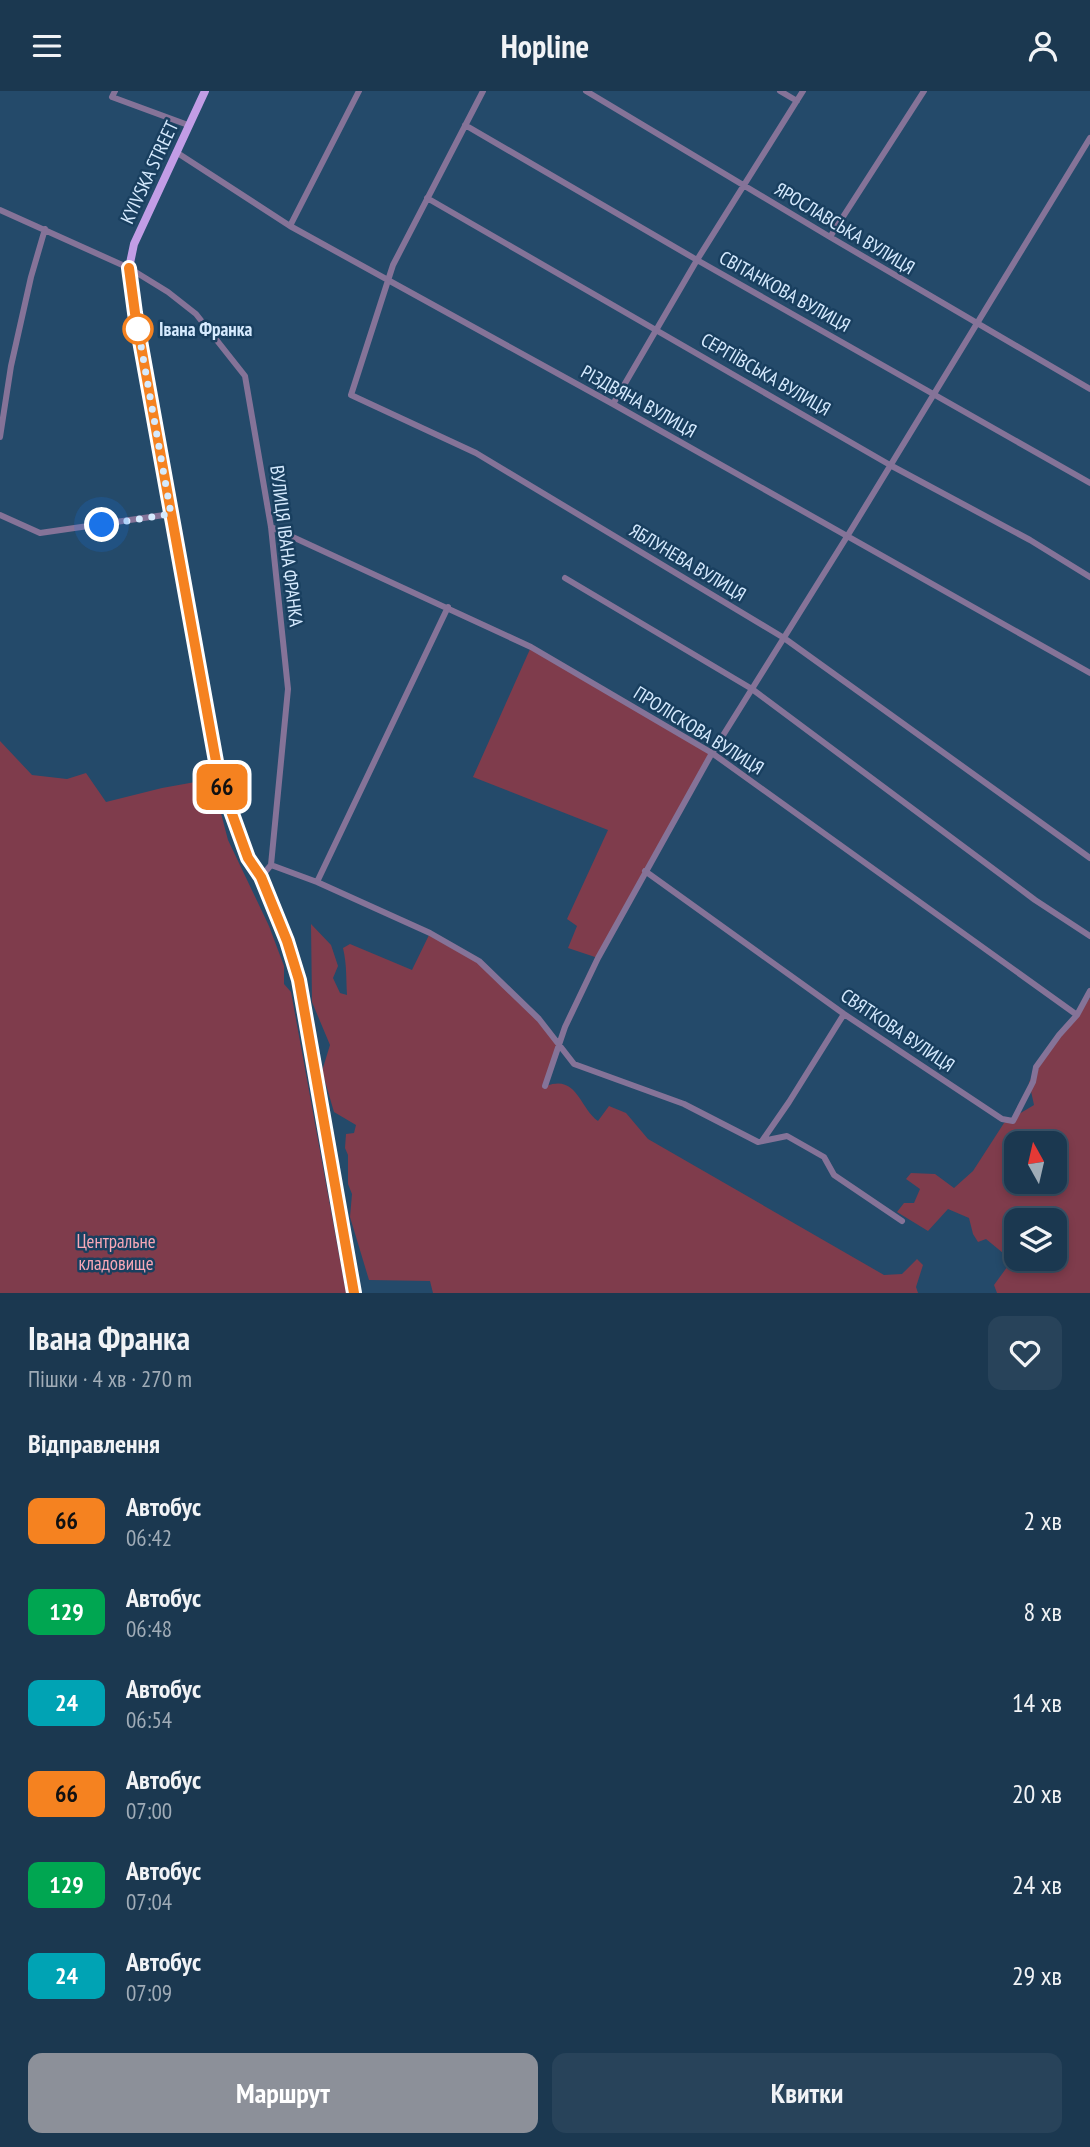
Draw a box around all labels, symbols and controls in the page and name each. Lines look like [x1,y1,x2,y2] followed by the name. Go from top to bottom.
[501,25,589,67] text: Hopline
[28,27,66,65] icon: menu
[1024,27,1062,65] icon: person
[115,116,183,227] street label: KYIVSKA STREET
[771,177,919,279] street label: ЯРОСЛАВСЬКА ВУЛИЦЯ
[715,245,855,337] street label: СВІТАНКОВА ВУЛИЦЯ
[123,314,153,344] marker: Івана Франка
[159,317,253,341] place label: Івана Франка
[697,327,835,421] street label: СЕРГІЇВСЬКА ВУЛИЦЯ
[577,359,701,443] street label: РІЗДВЯНА ВУЛИЦЯ
[265,464,309,628] street label: ВУЛИЦЯ ІВАНА ФРАНКА
[84,507,119,542] your location
[626,518,750,606] street label: ЯБЛУНЕВА ВУЛИЦЯ
[630,680,768,780] street label: ПРОЛІСКОВА ВУЛИЦЯ
[190,764,254,810] line badge: 66
[211,771,233,802] text: 66
[837,983,959,1077] street label: СВЯТКОВА ВУЛИЦЯ
[1004,1131,1068,1193] north arrow
[1004,1131,1067,1271] map controls
[1004,1208,1067,1271] button: layers
[76,1229,156,1275] park label: Центральне кладовище
[28,1316,190,1359] text: Івана Франка
[988,1316,1062,1390] button: heart
[28,1364,192,1393] text: Пішки · 4 хв · 270 m
[28,1427,160,1460] text: Відправлення
[126,1490,201,1523] text: Автобус
[1024,1504,1062,1537] text: 2 хв
[55,1505,78,1536] text: 66
[126,1523,172,1552] text: 06:42
[126,1581,201,1614] text: Автобус
[1024,1595,1062,1628] text: 8 хв
[49,1596,84,1627] text: 129
[126,1614,172,1643] text: 06:48
[126,1672,201,1705] text: Автобус
[1012,1686,1062,1719] text: 14 хв
[55,1687,78,1718] text: 24
[126,1705,172,1734] text: 06:54
[126,1763,201,1796] text: Автобус
[1012,1777,1062,1810] text: 20 хв
[55,1778,78,1809] text: 66
[126,1796,172,1825] text: 07:00
[126,1854,201,1887] text: Автобус
[1012,1868,1062,1901] text: 24 хв
[49,1869,84,1900] text: 129
[126,1887,172,1916] text: 07:04
[126,1945,201,1978] text: Автобус
[1012,1959,1062,1992] text: 29 хв
[55,1960,78,1991] text: 24
[126,1978,172,2007] text: 07:09
[28,2053,538,2133] button: Маршрут
[552,2053,1062,2133] button: Квитки

